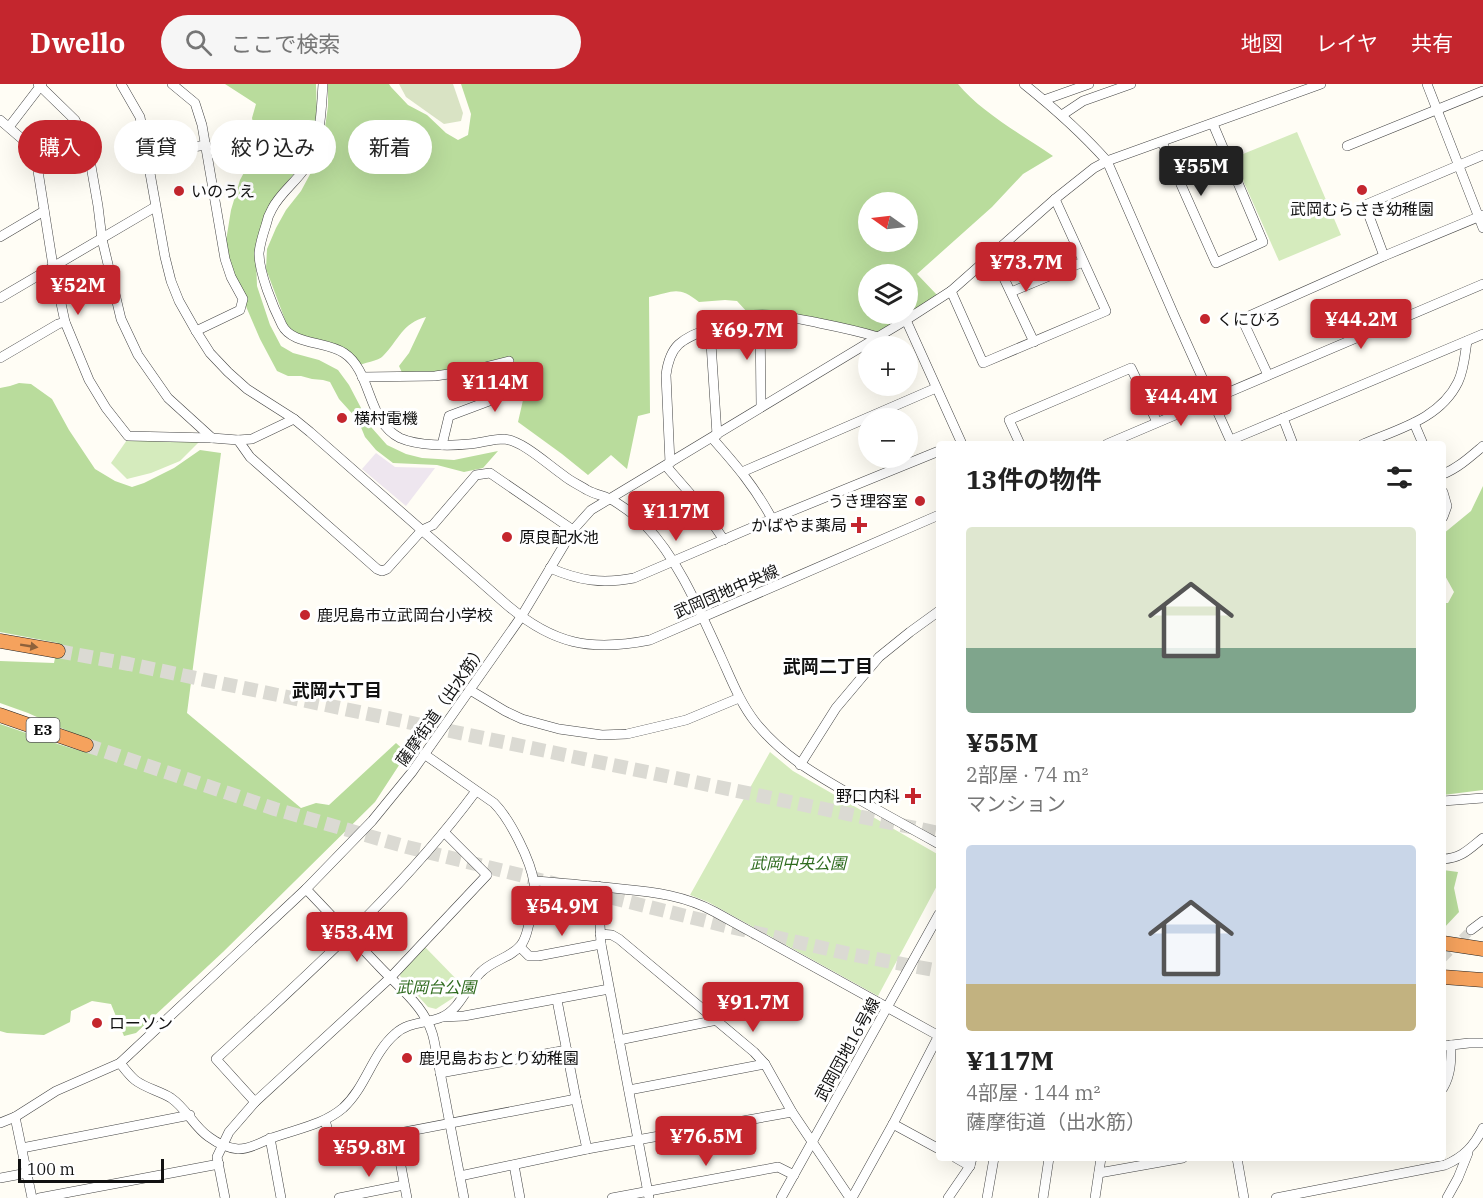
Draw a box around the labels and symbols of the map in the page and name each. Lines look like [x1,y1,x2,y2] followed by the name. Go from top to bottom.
[1165,146,1237,197] pin: ¥55M
[191,181,255,201] place label: いのうえ
[1355,183,1369,197] marker: 武岡むらさき幼稚園
[172,184,186,198] marker: いのうえ
[858,192,918,252] north arrow
[1290,199,1434,219] place label: 武岡むらさき幼稚園
[977,242,1075,293] pin: ¥73.7M
[42,265,114,316] pin: ¥52M
[1312,299,1410,350] pin: ¥44.2M
[1217,309,1281,329] place label: くにひろ
[698,310,796,361] pin: ¥69.7M
[1198,312,1212,326] marker: くにひろ
[453,362,537,413] pin: ¥114M
[1132,376,1230,427] pin: ¥44.4M
[354,408,418,428] place label: 横村電機
[335,411,349,425] marker: 横村電機
[634,491,718,542] pin: ¥117M
[828,491,908,511] place label: うき理容室
[913,494,927,508] marker: うき理容室
[751,515,847,535] place label: かばやま薬局
[852,518,866,532] marker: かばやま薬局
[519,527,599,547] place label: 原良配水池
[500,530,514,544] marker: 原良配水池
[671,560,781,622] street label: 武岡団地中央線
[317,605,493,625] place label: 鹿児島市立武岡台小学校
[298,608,312,622] marker: 鹿児島市立武岡台小学校
[392,640,490,770] street label: 薩摩街道（出水筋）
[20,642,39,651] one-way arrow
[783,655,873,678] district label: 武岡二丁目
[292,679,382,702] district label: 武岡六丁目
[26,718,60,742] road number: E3
[836,786,900,806] place label: 野口内科
[904,787,922,805] marker: 野口内科
[750,853,848,873] park label: 武岡中央公園
[513,886,611,937] pin: ¥54.9M
[308,912,406,963] pin: ¥53.4M
[396,977,478,997] park label: 武岡台公園
[704,982,802,1033] pin: ¥91.7M
[810,994,884,1104] street label: 武岡団地16号線
[109,1013,173,1033] place label: ローソン
[90,1016,104,1030] marker: ローソン
[419,1048,579,1068] place label: 鹿児島おおとり幼稚園
[400,1051,414,1065] marker: 鹿児島おおとり幼稚園
[657,1116,755,1167] pin: ¥76.5M
[320,1127,418,1178] pin: ¥59.8M
[18,1156,164,1184] scale bar

